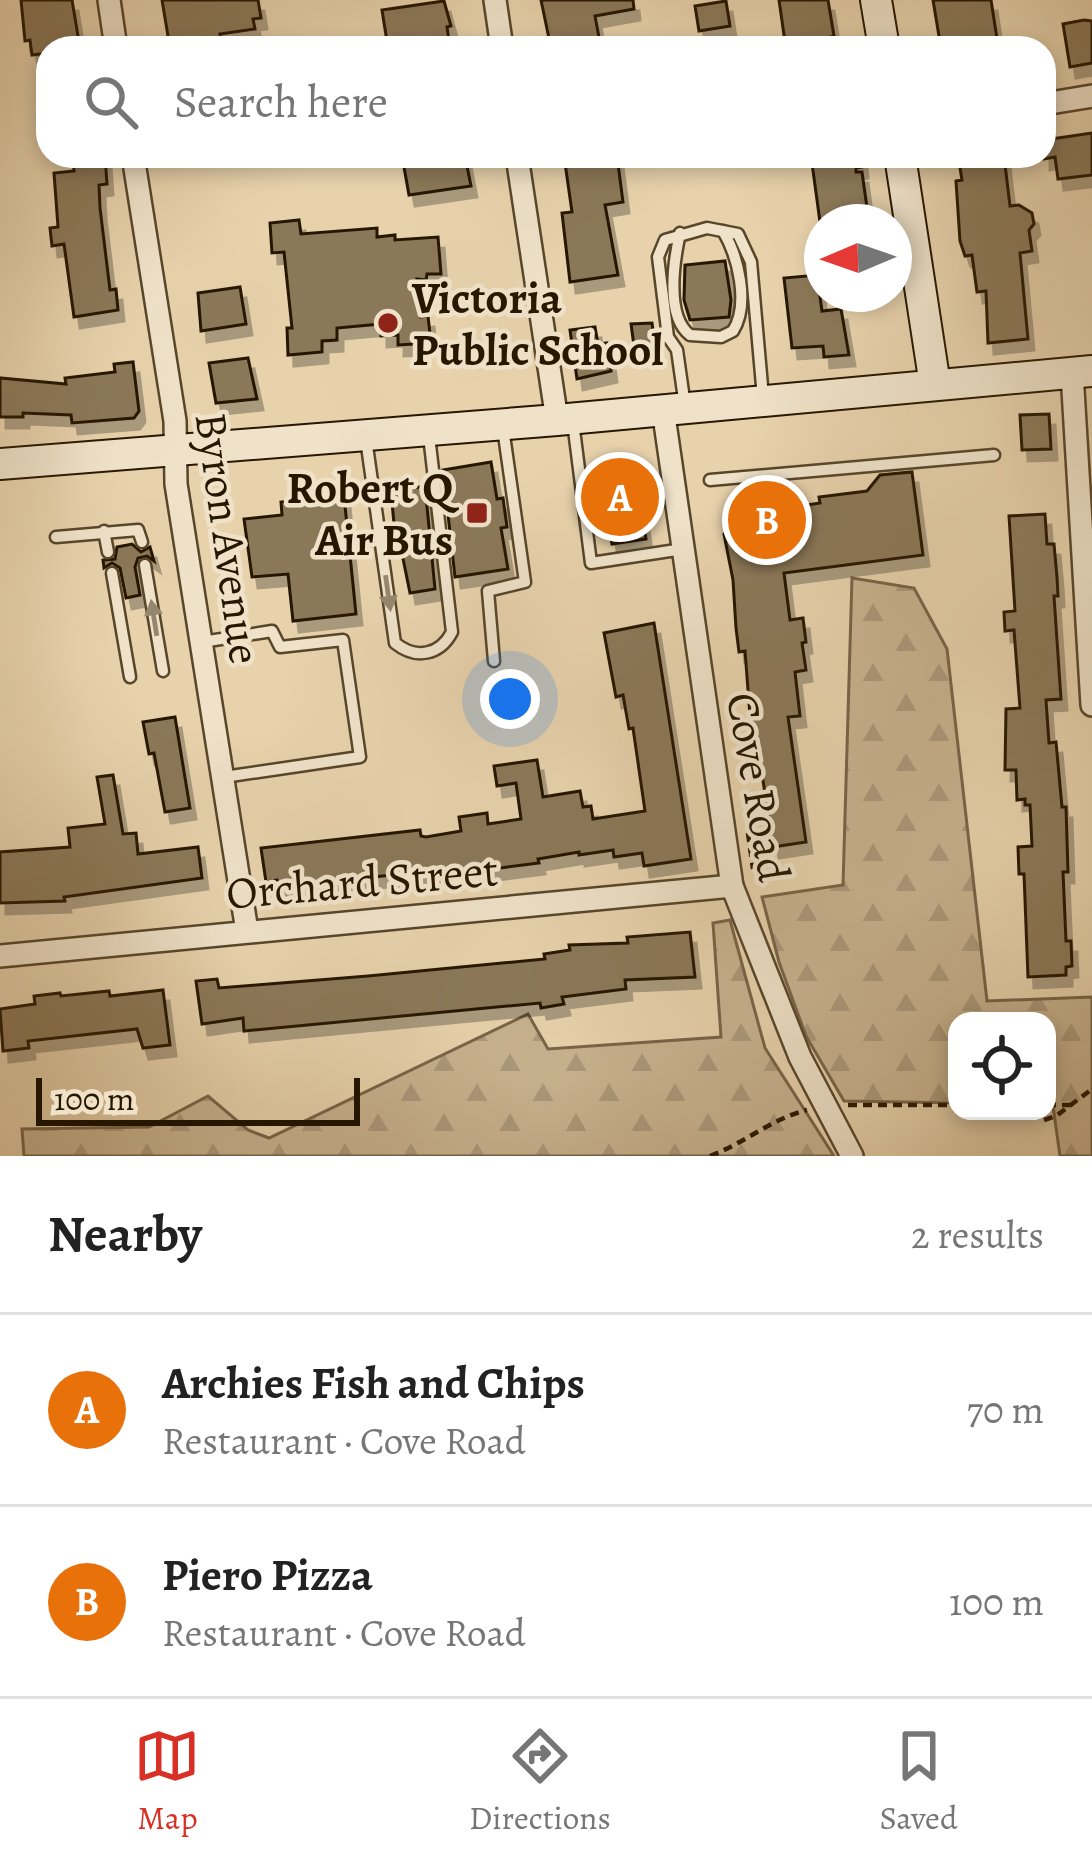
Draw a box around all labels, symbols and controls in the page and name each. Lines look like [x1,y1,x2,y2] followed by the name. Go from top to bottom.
[36,36,1056,168] search box
[78,69,144,135] icon: search
[174,71,388,133] text: Search here
[804,204,912,312] north arrow
[411,267,663,381] place label: Victoria Public School
[375,310,401,336] marker: Victoria Public School
[180,408,276,668] street label: Byron Avenue
[581,452,659,542] pin: A
[287,457,459,571] place label: Robert Q Air Bus
[728,475,806,565] pin: B
[464,500,490,526] marker: Robert Q Air Bus
[379,575,398,612] one-way arrow
[145,599,164,636] one-way arrow
[480,669,540,729] your location
[711,688,805,887] street label: Cove Road
[224,839,501,925] street label: Orchard Street
[948,1012,1056,1120] map controls
[948,1012,1056,1120] button: locate
[36,1072,360,1125] scale bar
[54,1076,134,1121] text: 100 m
[48,1199,202,1269] text: Nearby
[911,1208,1044,1261] text: 2 results
[162,1352,585,1414] text: Archies Fish and Chips
[75,1383,99,1436] text: A
[967,1383,1044,1436] text: 70 m
[162,1414,526,1467] text: Restaurant · Cove Road
[162,1544,373,1606] text: Piero Pizza
[75,1575,99,1628] text: B
[949,1575,1044,1628] text: 100 m
[162,1606,526,1659] text: Restaurant · Cove Road
[134,1723,200,1840] tab: Map
[469,1723,611,1840] tab: Directions
[879,1723,958,1840] tab: Saved

